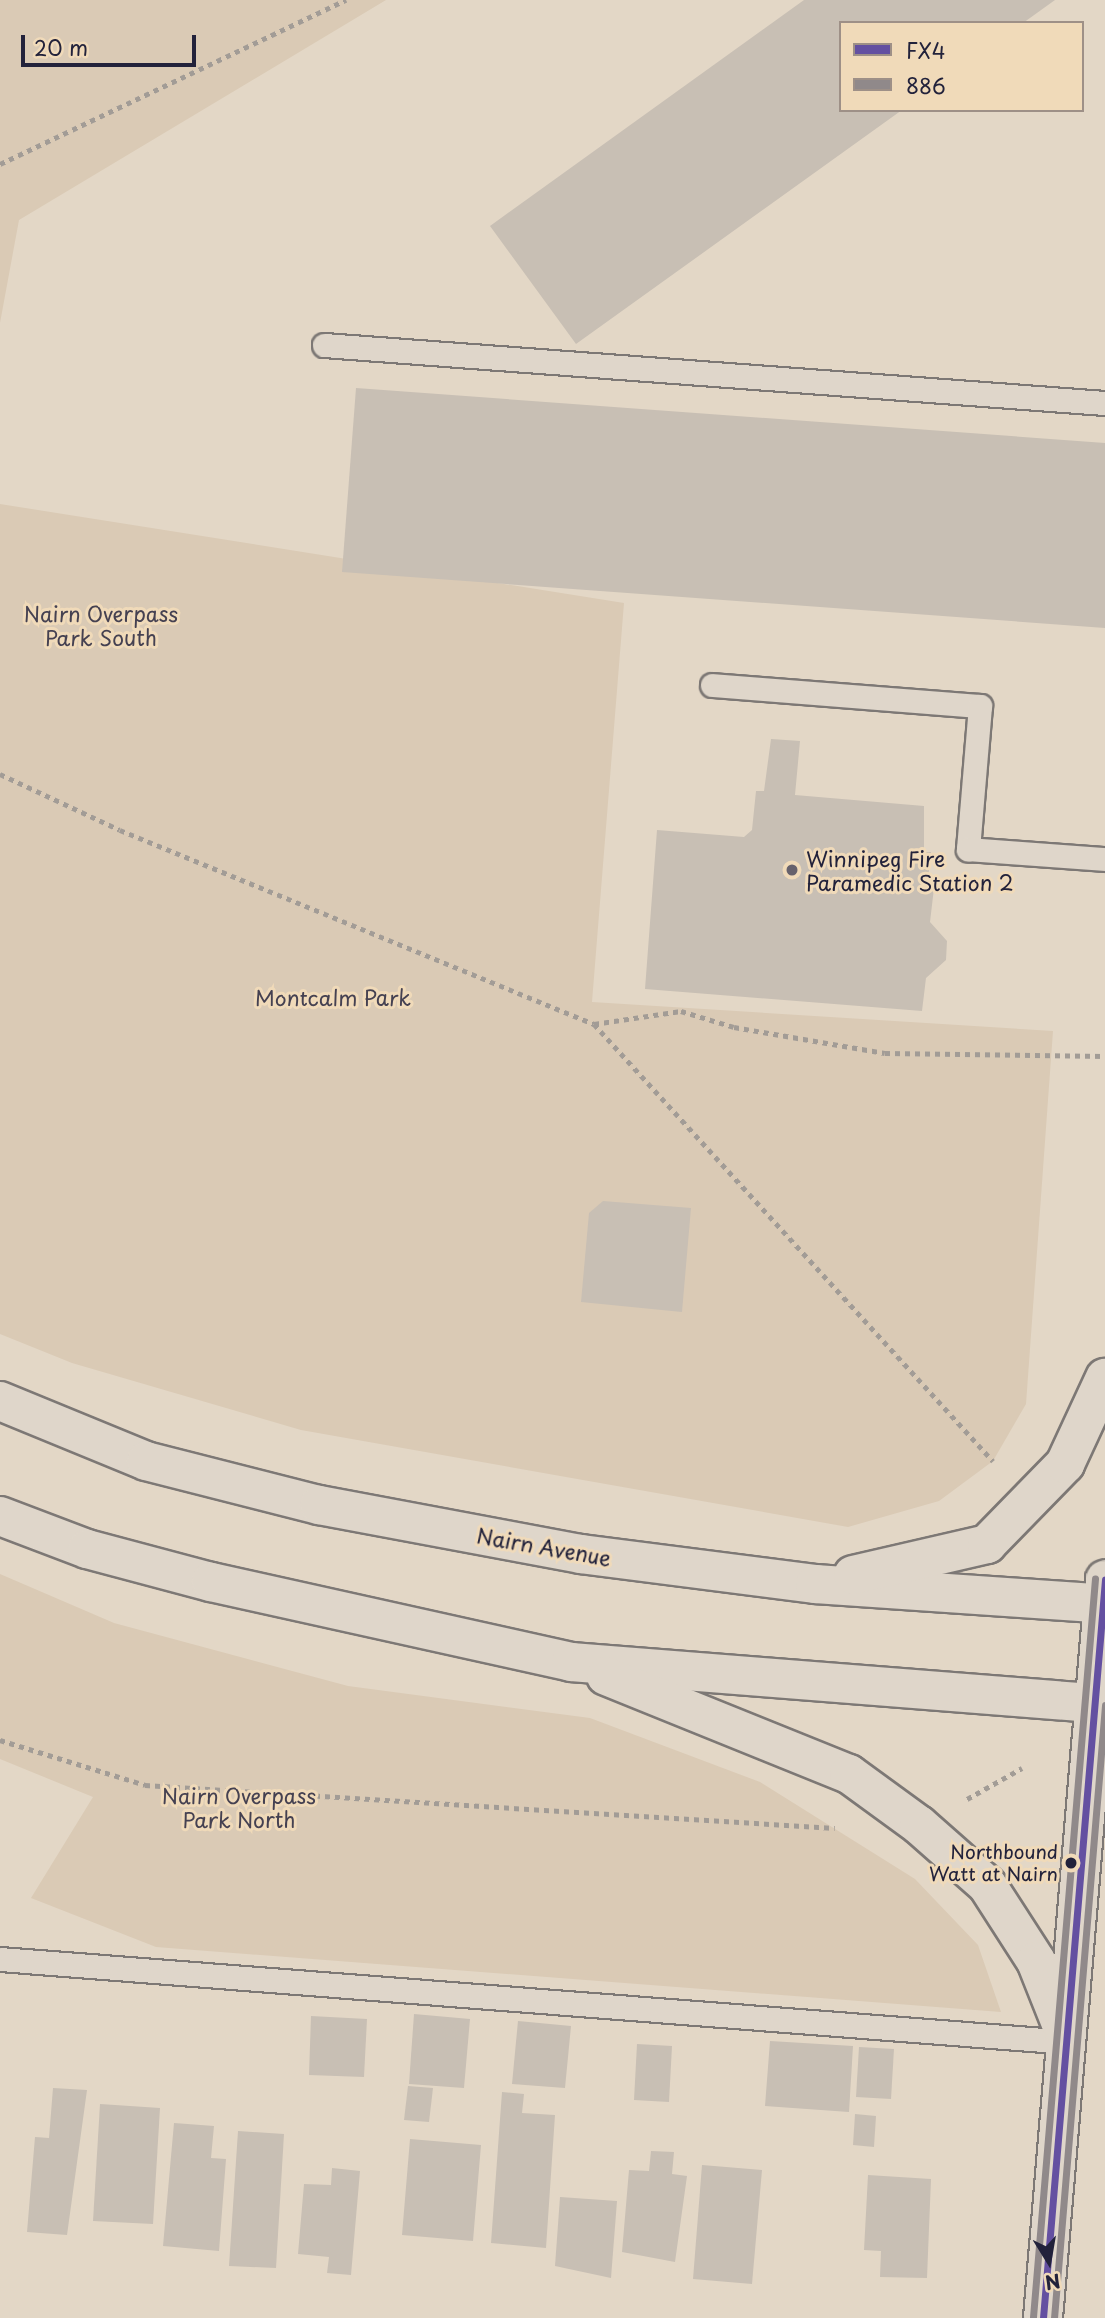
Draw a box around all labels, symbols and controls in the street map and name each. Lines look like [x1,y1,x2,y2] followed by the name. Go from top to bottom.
[24,21,200,65] scale bar
[839,21,1084,112] legend
[34,31,88,63] text: 20 m
[906,34,946,66] text: FX4
[906,69,946,101] text: 886
[23,600,179,650] park label: Nairn Overpass Park South
[806,845,1013,895] place label: Winnipeg Fire Paramedic Station 2
[784,862,800,878] marker: Winnipeg Fire Paramedic Station 2
[255,984,411,1010] park label: Montcalm Park
[475,1522,613,1570] street label: Nairn Avenue
[161,1782,317,1832] park label: Nairn Overpass Park North
[929,1841,1058,1885] place label: Northbound Watt at Nairn
[1064,1856,1078,1870] marker: Northbound Watt at Nairn
[1014,2227,1084,2297] north arrow
[1043,2267,1063,2298] text: N

